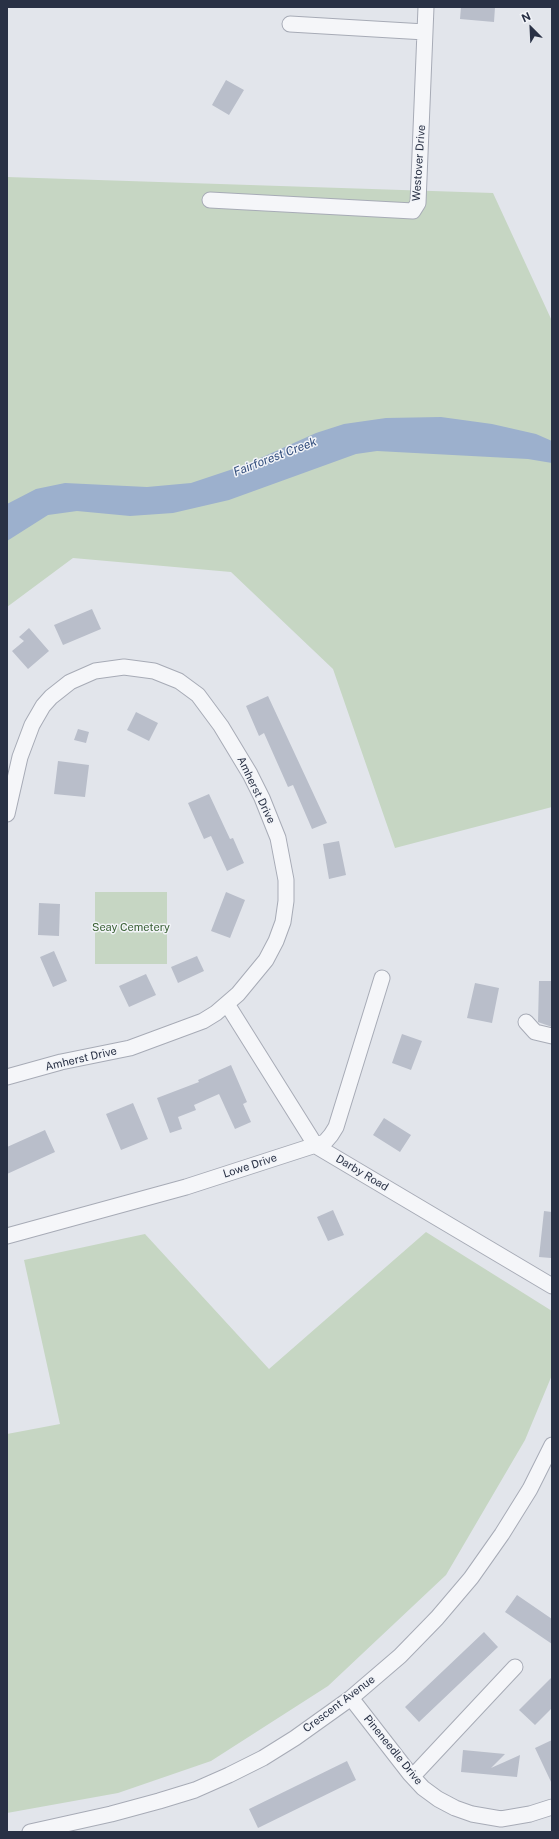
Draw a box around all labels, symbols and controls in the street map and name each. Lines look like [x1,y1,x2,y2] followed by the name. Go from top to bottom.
[511,8,551,48] north arrow
[520,10,532,24] text: N
[410,124,428,202] street label: Westover Drive
[231,435,319,479] water label: Fairforest Creek
[234,754,278,826] street label: Amherst Drive
[92,921,170,935] park label: Seay Cemetery
[44,1044,118,1074] street label: Amherst Drive
[221,1151,279,1181] street label: Lowe Drive
[333,1152,391,1194] street label: Darby Road
[300,1673,378,1735] street label: Crescent Avenue
[361,1712,425,1788] street label: Pineneedle Drive

